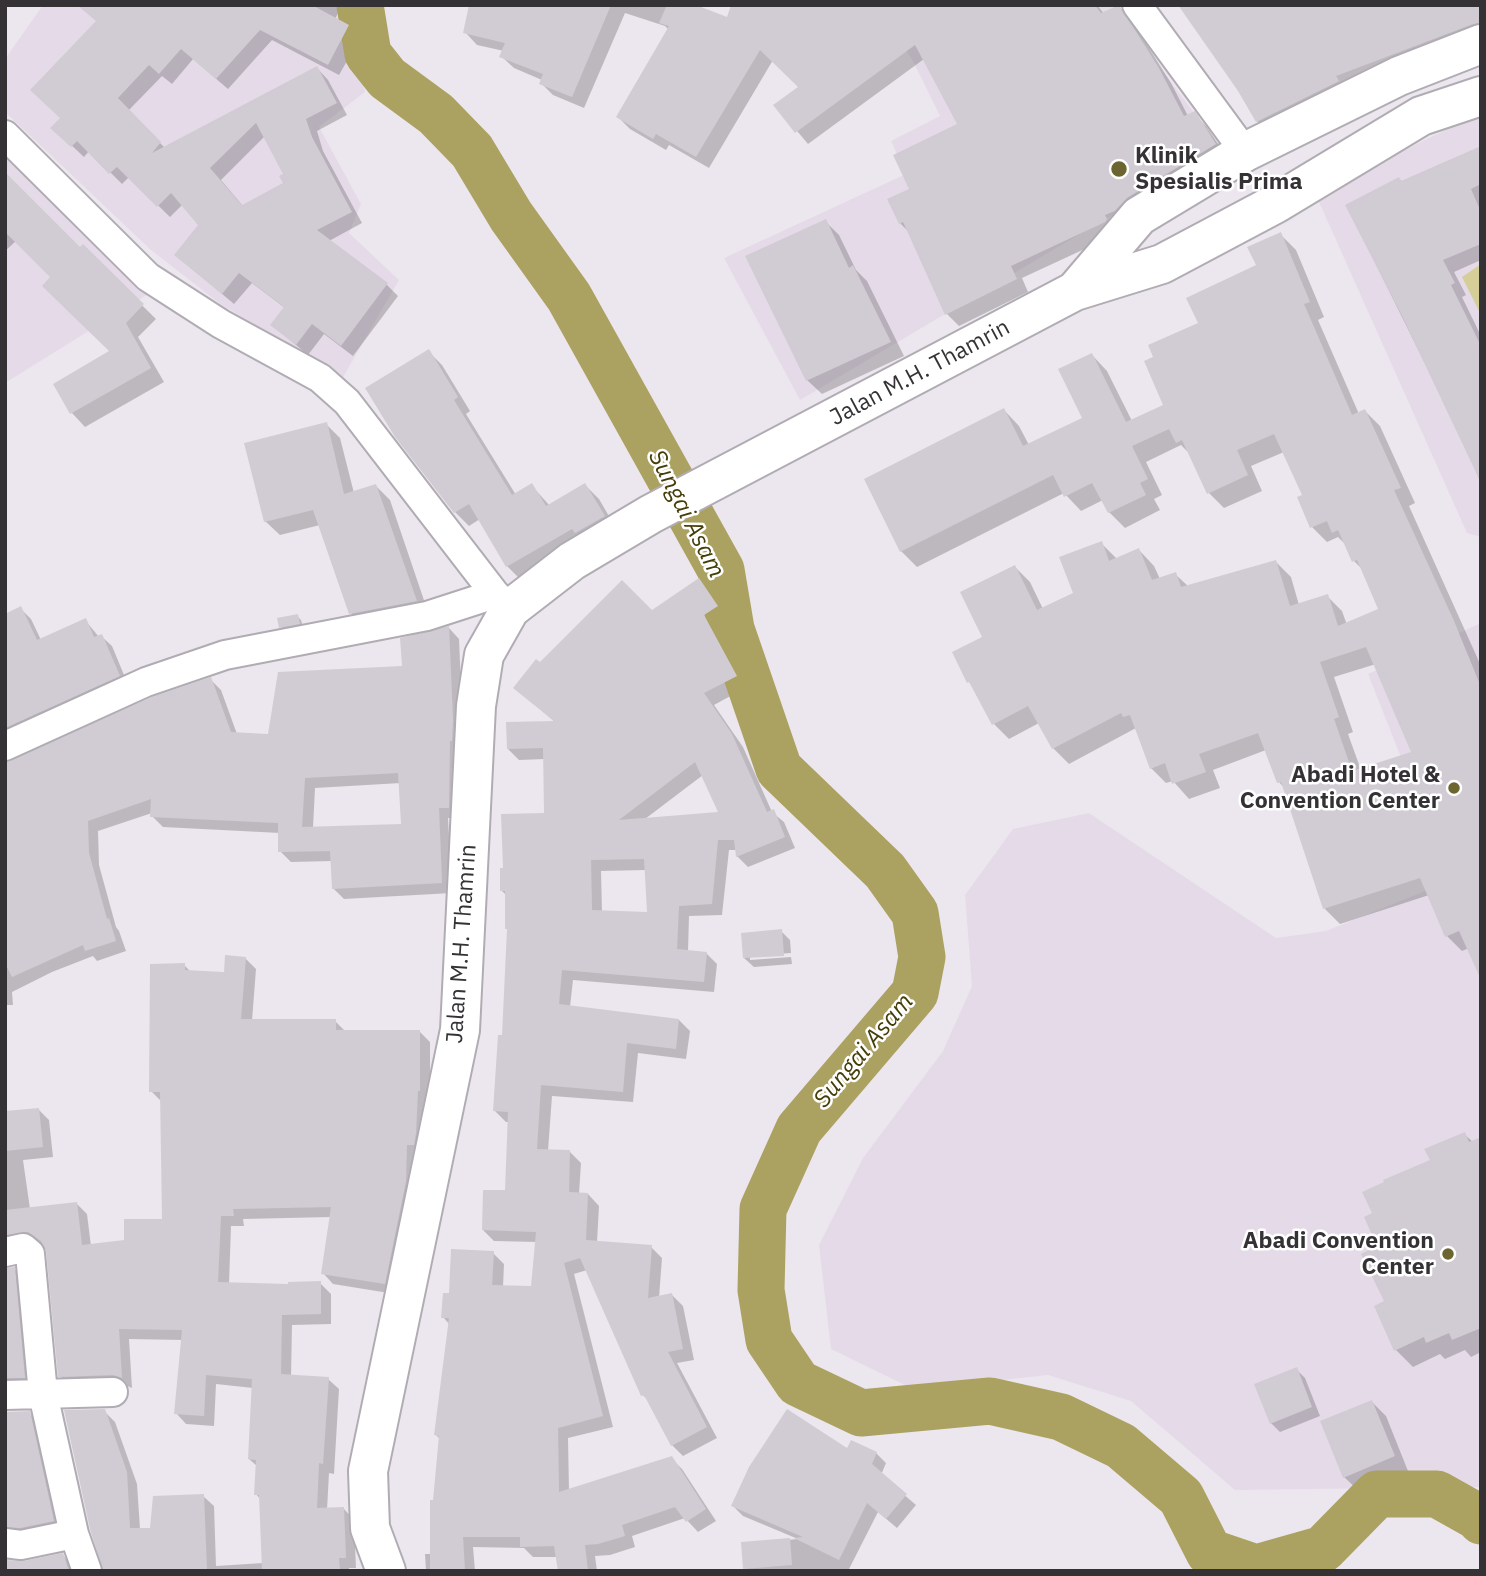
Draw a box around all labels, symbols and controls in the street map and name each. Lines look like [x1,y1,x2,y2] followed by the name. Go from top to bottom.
[1135,142,1302,196] place label: Klinik Spesialis Prima
[1109,159,1129,179] marker: Klinik Spesialis Prima
[825,314,1015,432] street label: Jalan M.H. Thamrin
[641,445,731,583] water label: Sungai Asam
[1240,761,1440,815] place label: Abadi Hotel & Convention Center
[1446,780,1462,796] marker: Abadi Hotel & Convention Center
[441,843,483,1045] street label: Jalan M.H. Thamrin
[808,988,920,1114] water label: Sungai Asam
[1243,1227,1434,1281] place label: Abadi Convention Center
[1440,1246,1456,1262] marker: Abadi Convention Center

